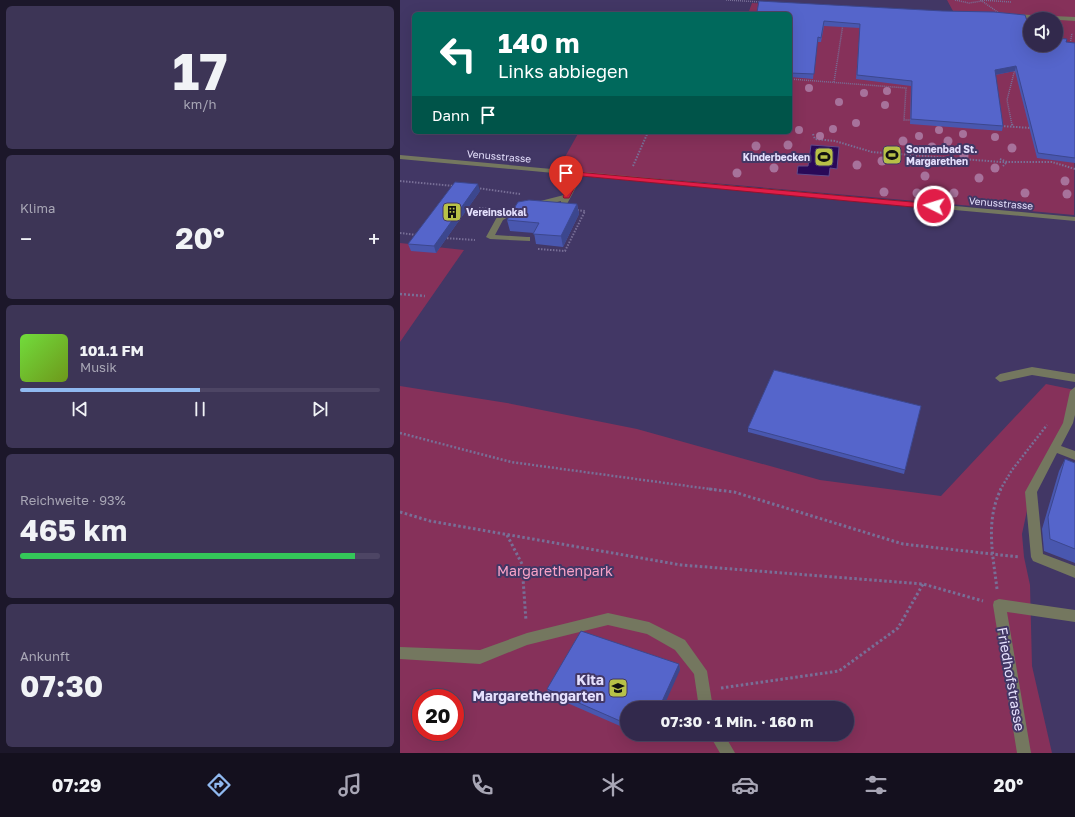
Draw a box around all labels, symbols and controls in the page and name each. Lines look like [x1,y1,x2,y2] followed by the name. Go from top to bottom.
[1023,12,1063,52] map controls
[1023,12,1063,52] button: sound
[498,26,580,59] text: 140 m
[432,28,484,80] icon: left
[172,39,228,101] text: 17
[498,60,629,82] text: Links abbiegen
[183,96,217,112] text: km/h
[477,104,499,126] icon: arrive
[432,106,469,124] text: Dann
[906,143,977,167] place label: Sonnenbad St. Margarethen
[881,144,903,166] sports icon: Sonnenbad St. Margarethen
[813,146,835,168] sports icon: Kinderbecken
[466,147,532,165] street label: Venusstrasse
[743,151,810,163] place label: Kinderbecken
[549,156,583,197] pin
[555,162,577,184] icon: arrive
[913,185,955,227] position arrow
[968,194,1034,212] street label: Venusstrasse
[20,200,55,216] text: Klima
[441,201,463,223] building icon: Vereinslokal
[466,206,527,218] place label: Vereinslokal
[175,220,225,256] text: 20°
[20,225,32,252] text: −
[368,225,380,252] text: +
[80,341,144,359] text: 101.1 FM
[80,359,117,375] text: Musik
[69,398,91,420] icon: previous
[189,398,211,420] icon: pause
[309,398,331,420] icon: next
[20,492,126,508] text: Reichweite · 93%
[20,512,127,548] text: 465 km
[497,562,613,579] park label: Margarethenpark
[994,626,1029,732] street label: Friedhofstrasse
[20,648,70,664] text: Ankunft
[20,668,103,704] text: 07:30
[472,671,604,704] place label: Kita Margarethengarten
[607,677,629,699] school or university icon: Kita Margarethengarten
[412,689,464,741] speed limit sign: 20
[661,712,813,730] text: 07:30 · 1 Min. · 160 m
[205,771,233,799] icon: directions
[336,771,364,799] icon: music
[468,771,496,799] icon: phone
[599,771,627,799] icon: climate
[731,771,759,799] icon: car
[862,771,890,799] icon: filters
[52,774,101,796] text: 07:29
[993,774,1023,796] text: 20°

